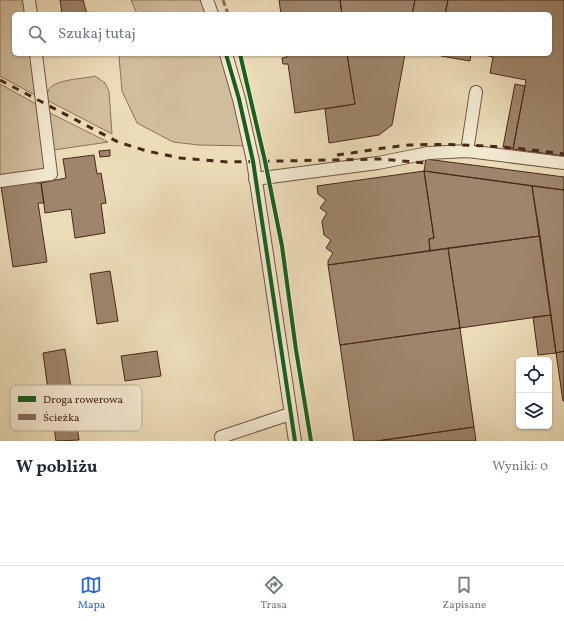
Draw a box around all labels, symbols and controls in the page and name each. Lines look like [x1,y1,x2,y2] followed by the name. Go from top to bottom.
[12,12,552,56] search box
[26,23,48,45] icon: search
[58,24,136,45] text: Szukaj tutaj
[516,357,552,429] map controls
[516,357,552,393] button: locate
[10,385,142,431] legend
[43,393,124,408] text: Droga rowerowa
[516,393,552,429] button: layers
[43,411,80,426] text: Ścieżka
[16,456,97,479] text: W pobliżu
[492,458,548,476] text: Wyniki: 0
[78,574,105,613] tab: Mapa
[261,574,287,613] tab: Trasa
[442,574,486,613] tab: Zapisane

